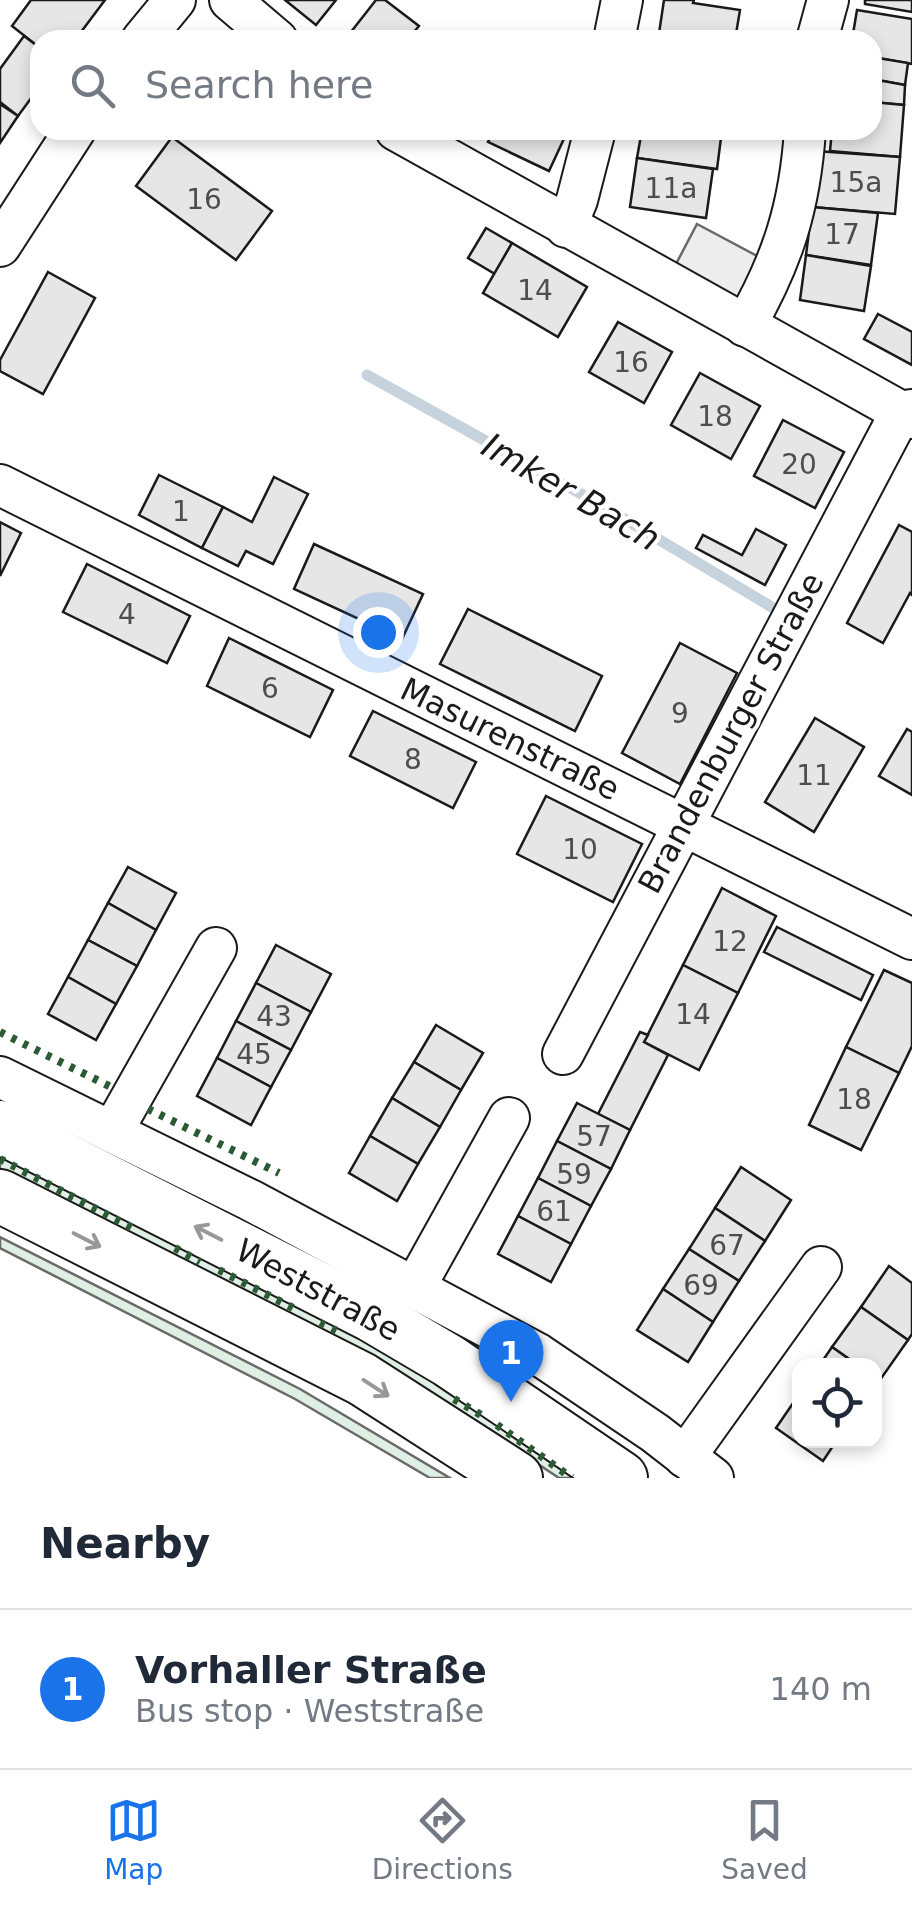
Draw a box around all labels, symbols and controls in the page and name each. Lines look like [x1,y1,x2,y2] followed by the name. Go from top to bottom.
[30,30,882,140] search box
[65,58,120,113] icon: search
[145,63,373,107] text: Search here
[830,166,882,199] house number: 15a
[645,172,697,205] house number: 11a
[186,183,222,216] house number: 16
[824,218,860,251] house number: 17
[517,274,553,307] house number: 14
[613,346,649,379] house number: 16
[697,400,733,433] house number: 18
[475,425,667,559] water label: Imker Bach
[781,448,817,481] house number: 20
[172,495,190,528] house number: 1
[630,566,832,900] street label: Brandenburger Straße
[118,598,136,631] house number: 4
[353,607,404,658] your location
[395,670,625,808] street label: Masurenstraße
[261,672,279,705] house number: 6
[671,697,689,730] house number: 9
[404,743,422,776] house number: 8
[796,759,832,792] house number: 11
[562,833,598,866] house number: 10
[712,925,748,958] house number: 12
[675,998,711,1031] house number: 14
[256,1000,292,1033] house number: 43
[236,1038,272,1071] house number: 45
[836,1083,872,1116] house number: 18
[576,1120,612,1153] house number: 57
[556,1158,592,1191] house number: 59
[536,1195,572,1228] house number: 61
[194,1222,224,1241] one-way arrow
[709,1229,745,1262] house number: 67
[72,1231,101,1250] one-way arrow
[229,1231,407,1349] street label: Weststraße
[683,1269,719,1302] house number: 69
[478,1320,544,1402] pin: 1
[792,1358,882,1448] map controls
[792,1358,882,1448] button: locate
[362,1378,390,1398] one-way arrow
[40,1519,210,1568] text: Nearby
[135,1648,487,1692] text: Vorhaller Straße
[61,1670,84,1708] text: 1
[770,1670,872,1708] text: 140 m
[135,1692,484,1730] text: Bus stop · Weststraße
[104,1793,163,1886] tab: Map
[372,1793,513,1886] tab: Directions
[721,1793,808,1886] tab: Saved

